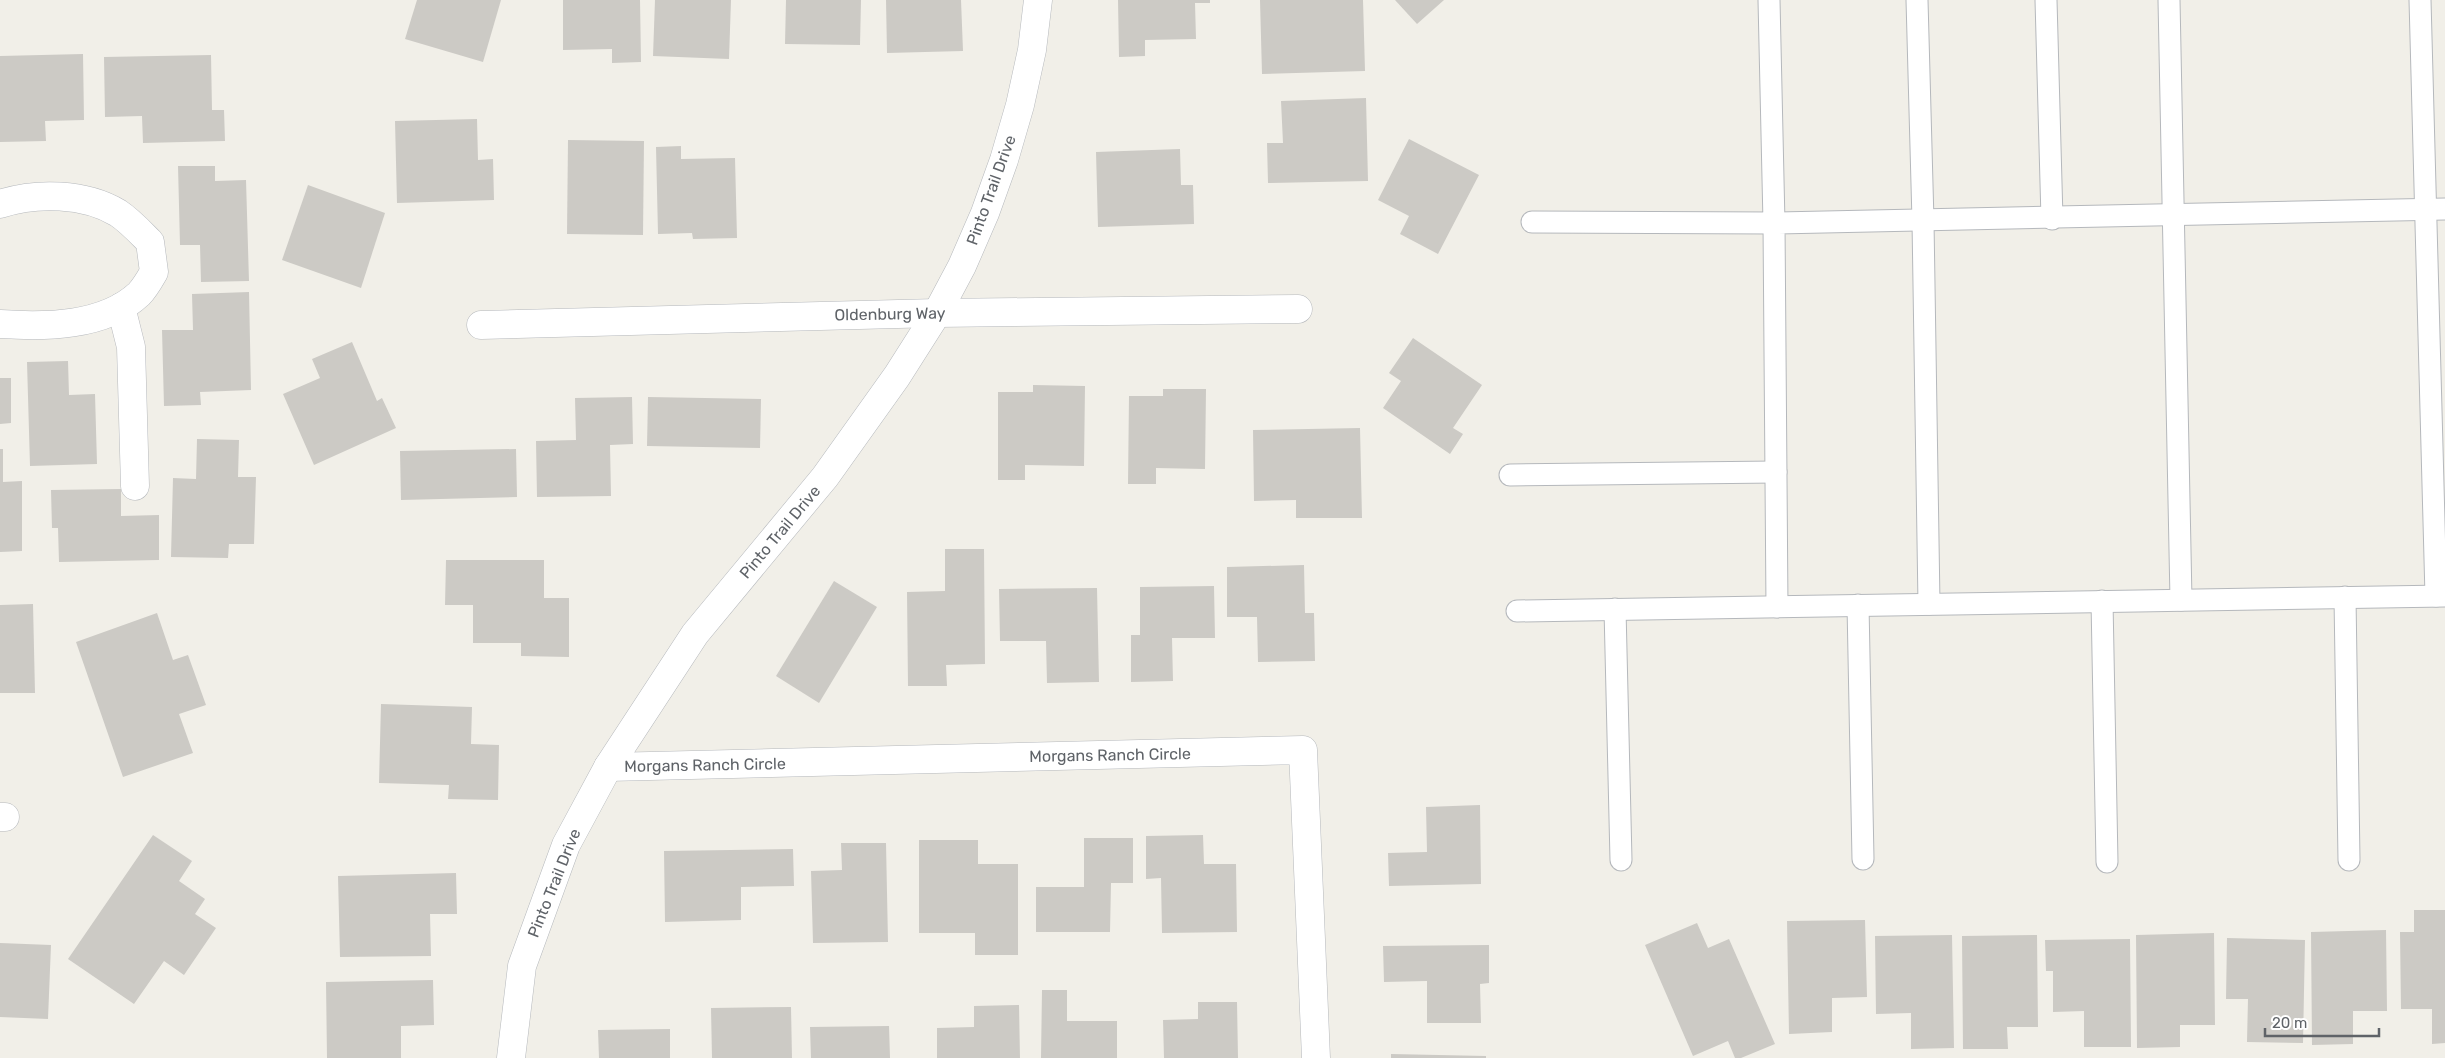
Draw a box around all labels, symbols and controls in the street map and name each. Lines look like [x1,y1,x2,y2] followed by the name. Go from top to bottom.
[962,132,1020,248] street label: Pinto Trail Drive
[834,304,946,324] street label: Oldenburg Way
[736,482,824,582] street label: Pinto Trail Drive
[1029,744,1191,766] street label: Morgans Ranch Circle
[624,754,786,776] street label: Morgans Ranch Circle
[524,826,584,940] street label: Pinto Trail Drive
[2265,1006,2379,1038] scale bar
[2272,1014,2307,1032] text: 20 m

